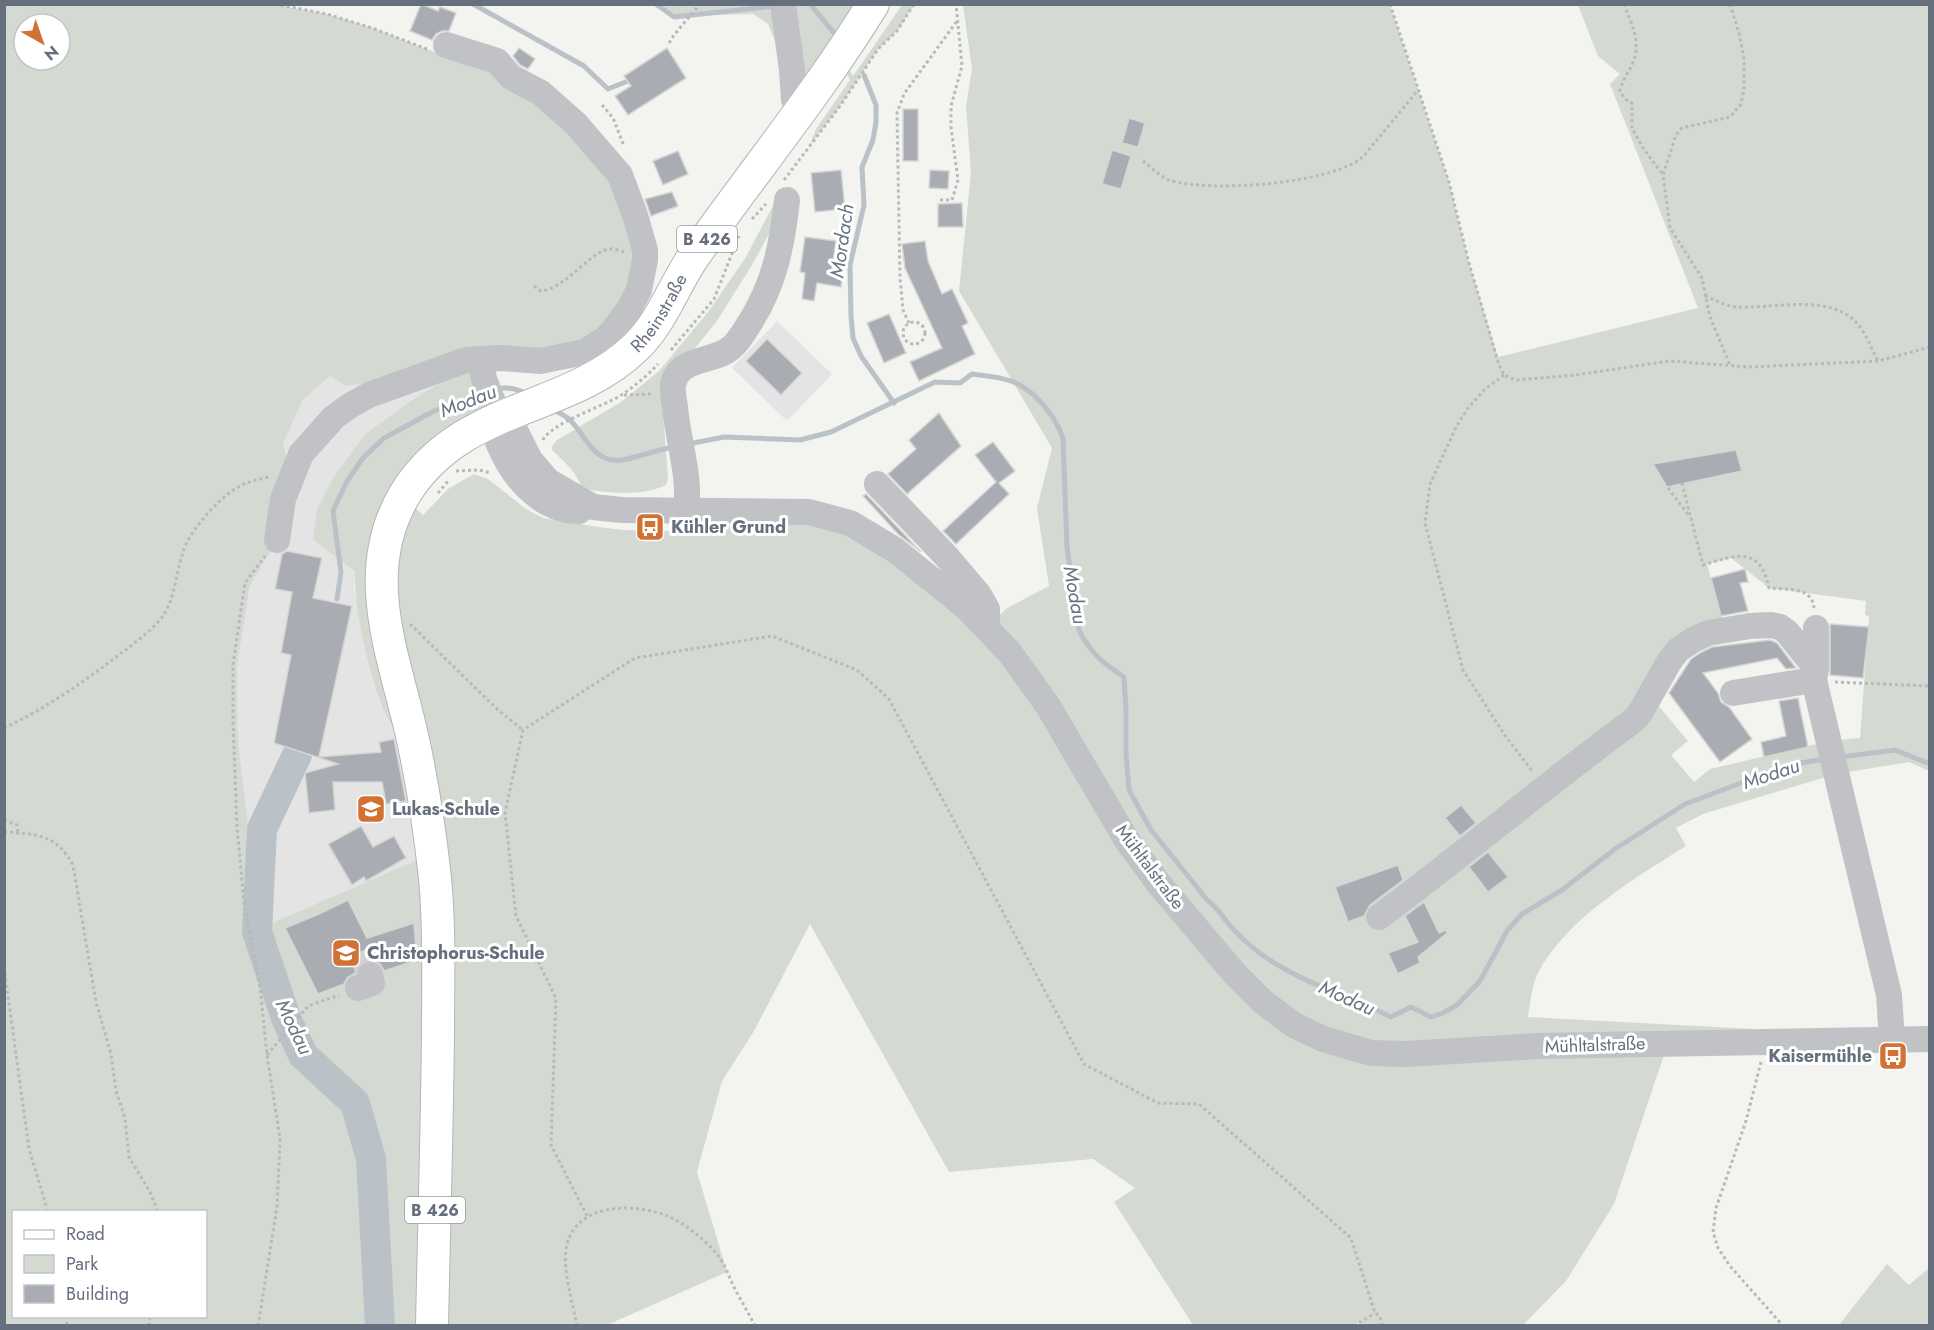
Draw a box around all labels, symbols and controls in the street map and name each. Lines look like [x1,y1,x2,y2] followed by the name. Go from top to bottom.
[12,12,72,72] north arrow
[39,40,64,66] text: N
[822,202,862,280] water label: Mordach
[677,226,737,252] road number: B 426
[625,269,694,358] street label: Rheinstraße
[435,377,501,425] water label: Modau
[634,511,666,543] bus stop icon: Kühler Grund
[671,514,786,540] place label: Kühler Grund
[1056,564,1094,626] water label: Modau
[1739,751,1803,797] water label: Modau
[355,793,387,825] school or university icon: Lukas-Schule
[392,796,500,822] place label: Lukas-Schule
[1109,819,1191,915] street label: Mühltalstraße
[330,937,362,969] school or university icon: Christophorus-Schule
[367,940,545,966] place label: Christophorus-Schule
[1314,973,1380,1023] water label: Modau
[268,994,320,1060] water label: Modau
[1544,1030,1646,1060] street label: Mühltalstraße
[1877,1040,1909,1072] bus stop icon: Kaisermühle
[1768,1043,1872,1069] place label: Kaisermühle
[405,1197,465,1223] road number: B 426
[12,1210,207,1318] legend
[66,1221,105,1247] text: Road
[66,1251,98,1277] text: Park
[66,1281,129,1307] text: Building

